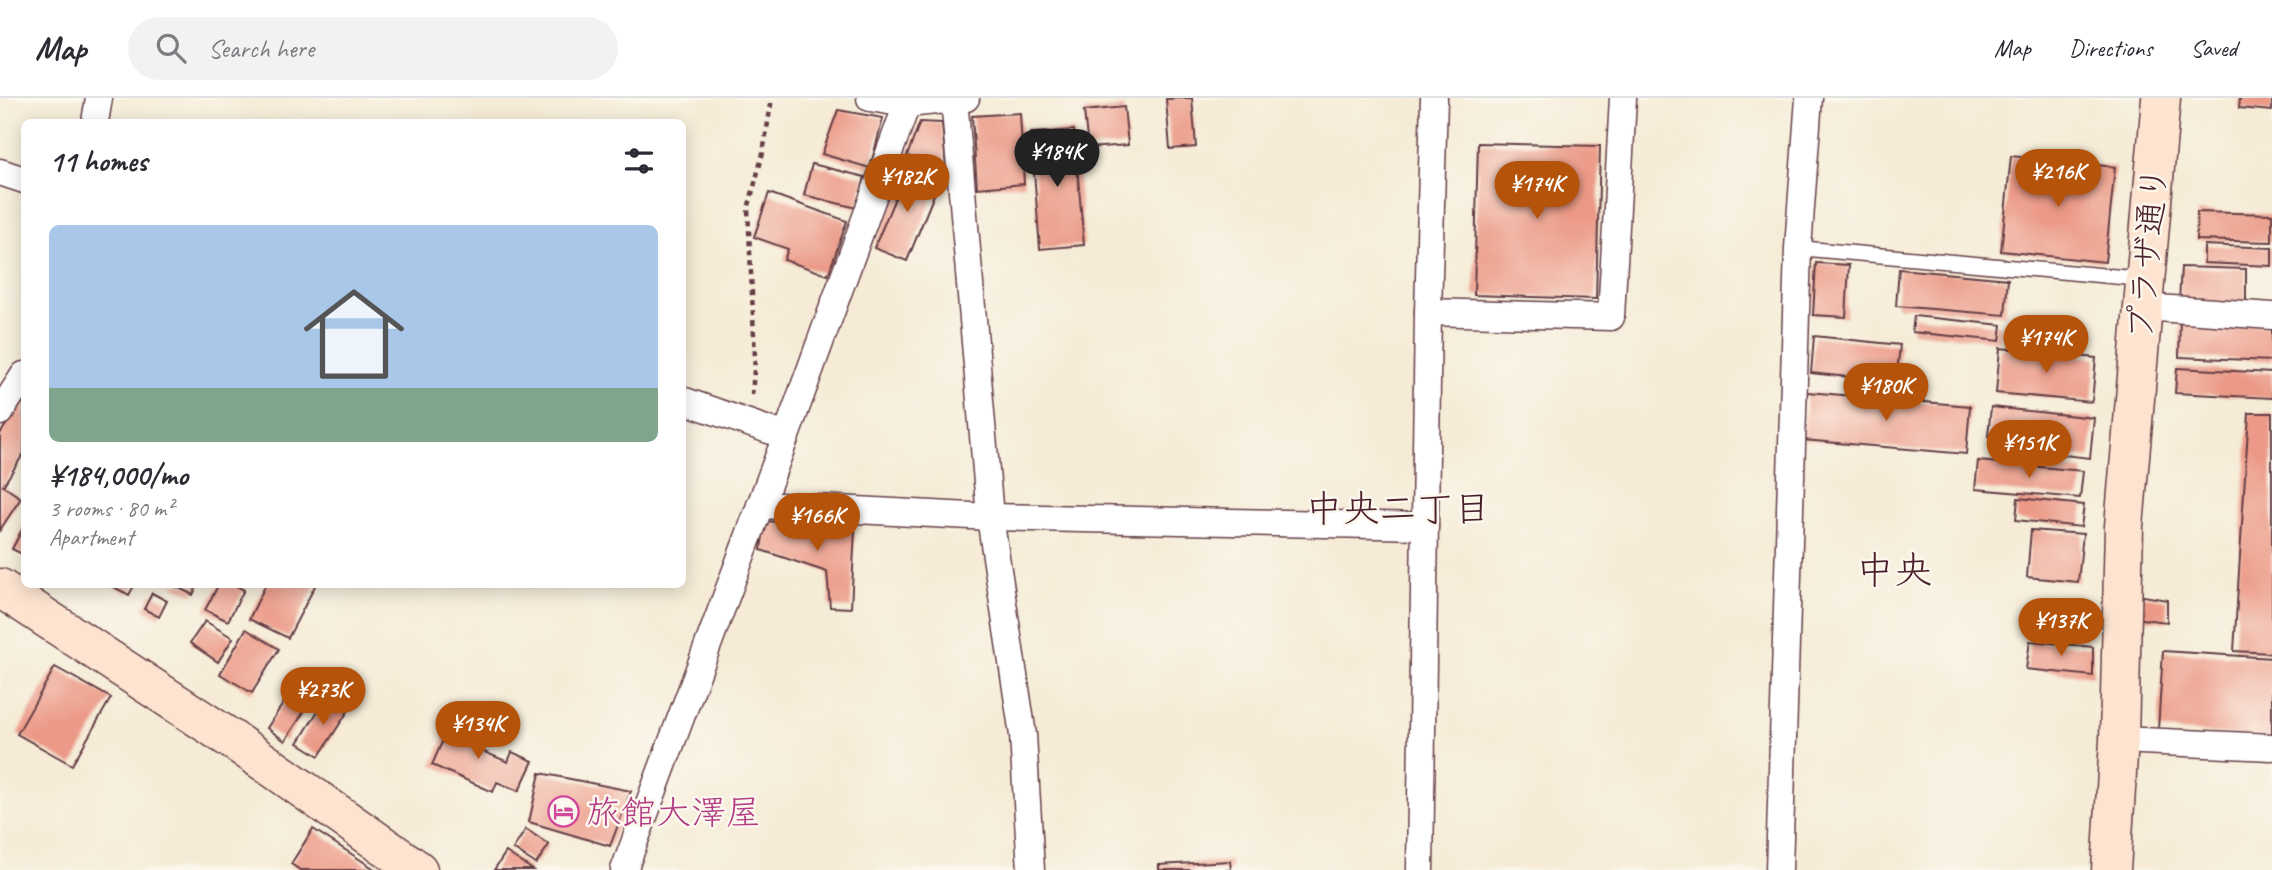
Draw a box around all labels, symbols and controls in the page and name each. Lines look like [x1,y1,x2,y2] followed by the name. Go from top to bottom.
[128,17,618,80] search box
[35,27,86,69] text: Map
[152,29,190,67] icon: search
[208,32,314,65] text: Search here
[1994,33,2031,63] text: Map
[2069,33,2152,63] text: Directions
[2190,33,2237,63] text: Saved
[1008,130,1106,189] pin: ¥184K
[1030,137,1084,166] text: ¥184K
[49,142,147,180] text: 11 homes
[620,142,658,180] icon: filters
[2009,150,2107,209] pin: ¥216K
[858,155,956,214] pin: ¥182K
[2031,157,2085,186] text: ¥216K
[880,162,934,191] text: ¥182K
[1488,162,1586,221] pin: ¥174K
[2117,164,2178,342] street label: プラザ通り
[1511,169,1564,198] text: ¥174K
[291,271,417,397] icon: home
[1997,316,2095,375] pin: ¥174K
[2020,323,2073,352] text: ¥174K
[1837,364,1935,423] pin: ¥180K
[1859,371,1913,400] text: ¥180K
[1980,420,2078,480] pin: ¥151K
[2003,428,2055,457] text: ¥151K
[49,456,188,494] text: ¥184,000/mo
[1306,485,1491,532] district label: 中央二丁目
[49,494,173,523] text: 3 rooms · 80 m²
[768,494,866,553] pin: ¥166K
[790,501,844,530] text: ¥166K
[49,523,134,552] text: Apartment
[1856,547,1932,594] district label: 中央
[2012,598,2110,658] pin: ¥137K
[2035,606,2088,635] text: ¥137K
[274,668,372,727] pin: ¥273K
[297,675,350,704] text: ¥273K
[429,702,527,761] pin: ¥134K
[451,709,505,738] text: ¥134K
[586,790,761,835] place label: 旅館大澤屋
[546,795,580,829] hotel icon: 旅館大澤屋

